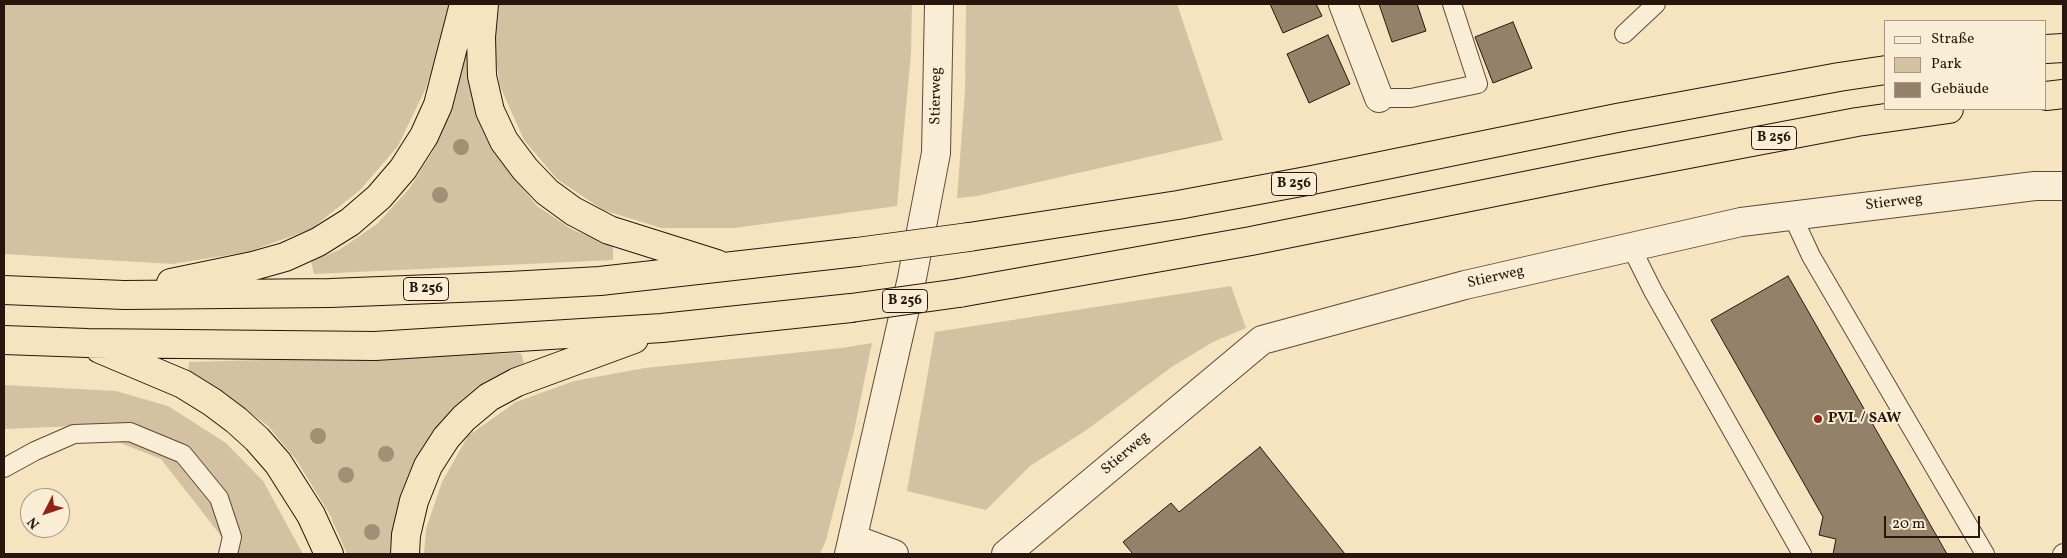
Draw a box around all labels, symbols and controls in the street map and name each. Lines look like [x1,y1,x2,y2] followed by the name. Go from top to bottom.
[1884,20,2047,110] legend
[1931,29,1974,50] text: Straße
[1931,54,1962,75] text: Park
[927,67,947,125] street label: Stierweg
[1931,79,1989,100] text: Gebäude
[1752,126,1796,150] road number: B 256
[1272,172,1316,195] road number: B 256
[1864,191,1924,215] street label: Stierweg
[1466,263,1526,293] street label: Stierweg
[404,278,448,300] road number: B 256
[882,290,928,312] road number: B 256
[1828,410,1901,428] place label: PVL / SAW
[1812,413,1824,425] marker: PVL / SAW
[1098,429,1154,479] street label: Stierweg
[20,488,70,538] north arrow
[1887,506,1983,538] scale bar
[24,512,45,533] text: N
[1892,514,1925,535] text: 20 m

